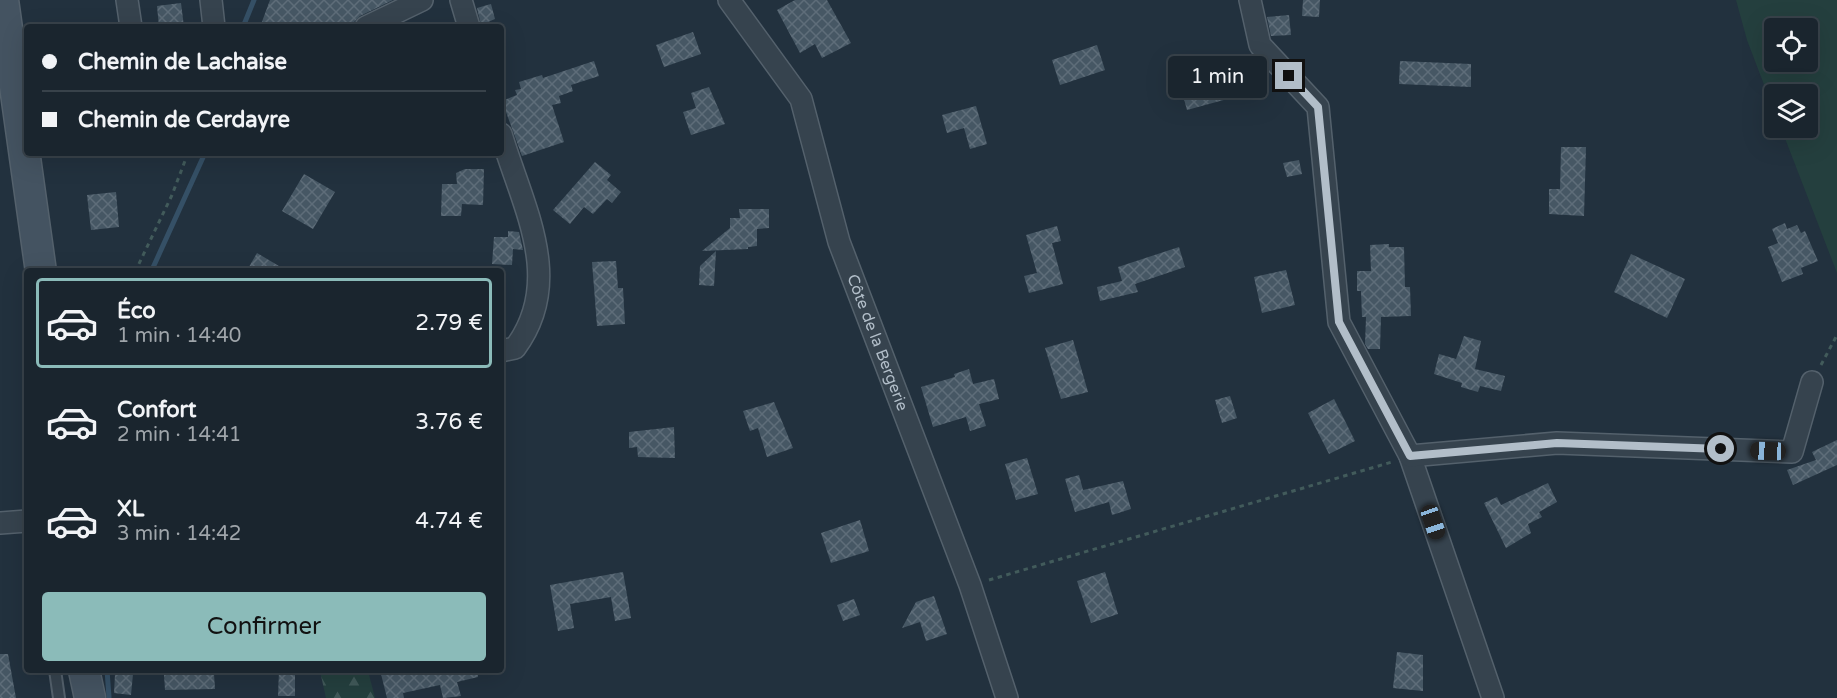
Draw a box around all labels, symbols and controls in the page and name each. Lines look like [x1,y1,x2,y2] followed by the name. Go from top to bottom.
[1764,18,1818,138] map controls
[1764,18,1818,72] button: locate
[78,49,287,75] text: Chemin de Lachaise
[1169,55,1268,97] callout: 1 min
[1275,62,1302,89] route end
[1191,65,1244,89] text: 1 min
[1764,84,1818,138] button: layers
[78,107,290,133] text: Chemin de Cerdayre
[842,271,913,414] street label: Côte de la Bergerie
[45,296,99,350] icon: car
[117,298,156,324] text: Éco
[415,310,483,336] text: 2.79 €
[117,324,241,348] text: 1 min · 14:40
[45,395,99,449] icon: car
[117,397,196,423] text: Confort
[415,409,483,435] text: 3.76 €
[117,423,241,447] text: 2 min · 14:41
[1707,435,1734,462] route start
[1750,441,1786,461] car
[45,494,99,548] icon: car
[117,496,144,522] text: XL
[1419,502,1447,542] car
[415,508,483,534] text: 4.74 €
[117,522,241,546] text: 3 min · 14:42
[42,592,486,661] button: Confirmer

